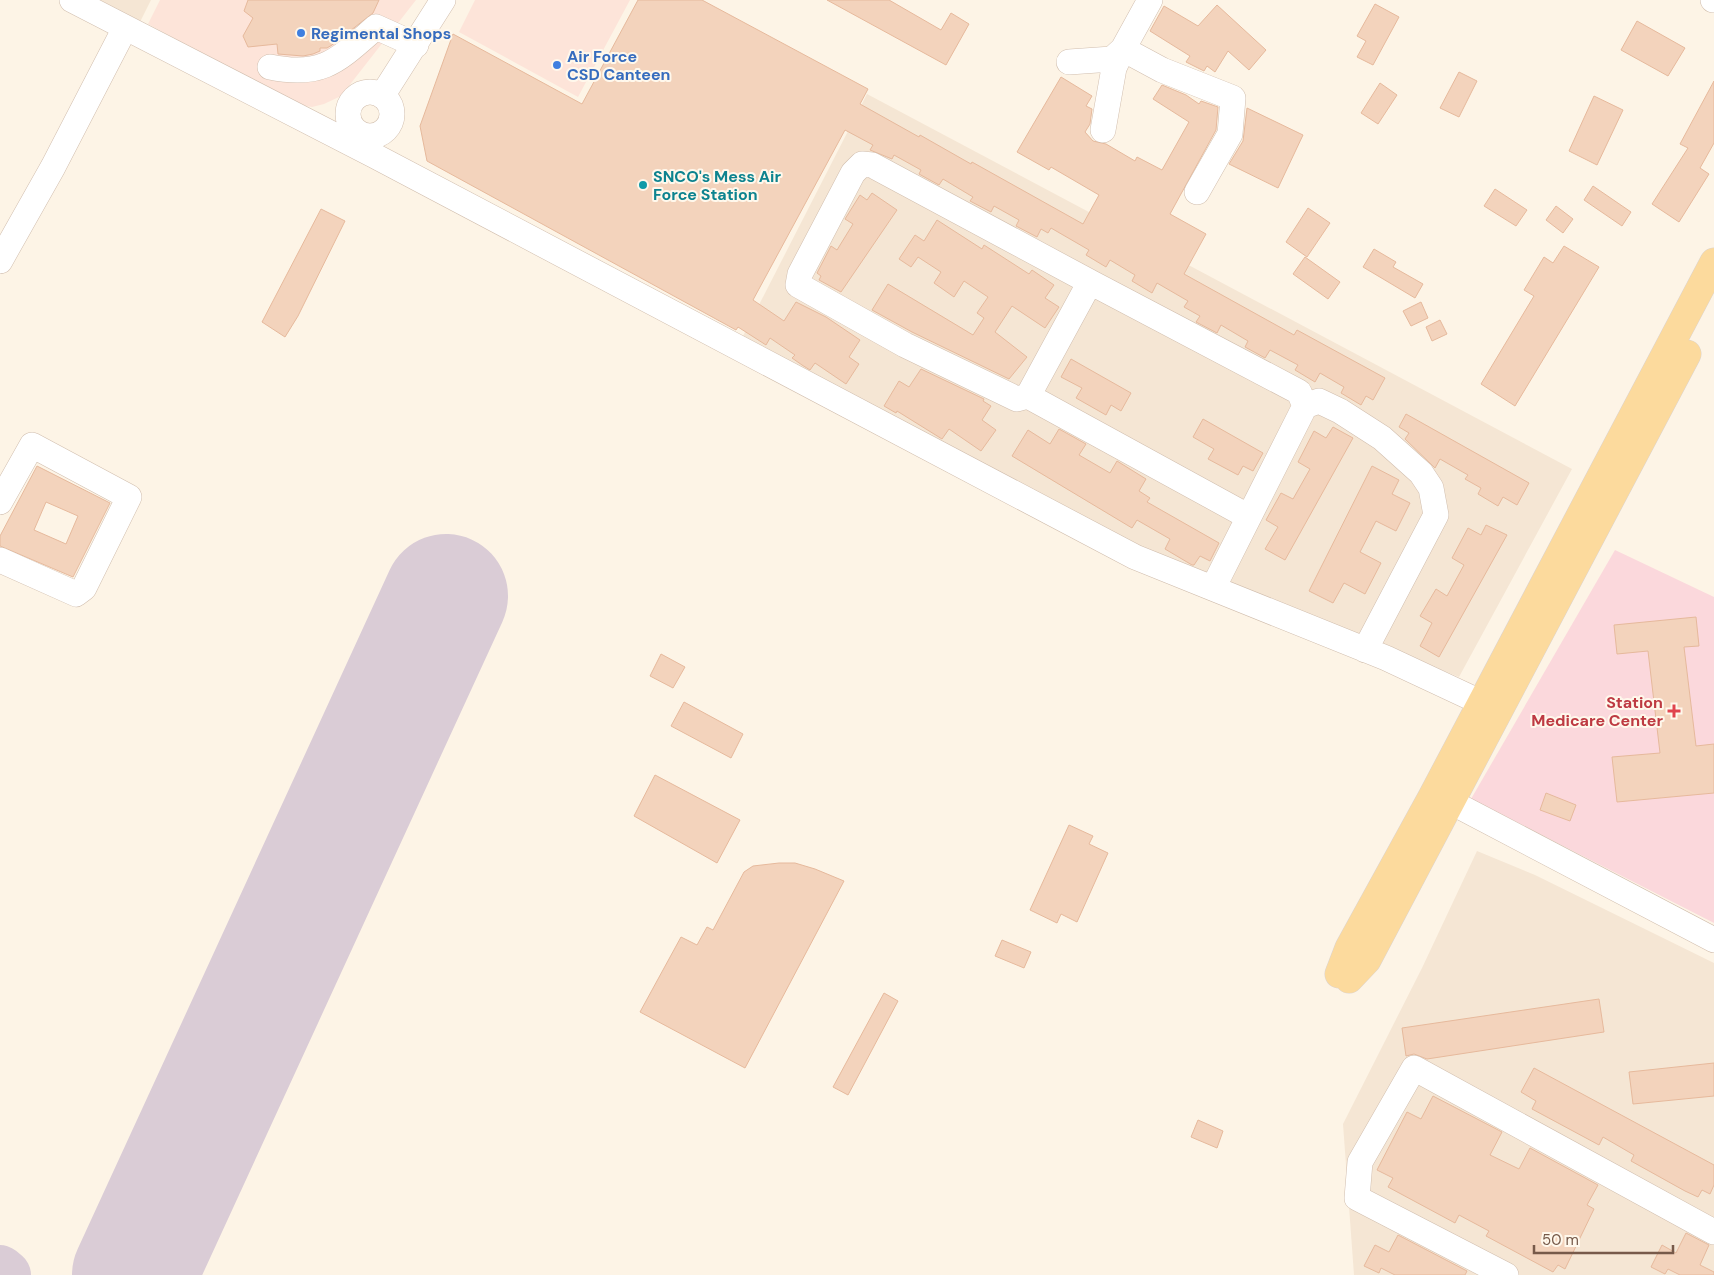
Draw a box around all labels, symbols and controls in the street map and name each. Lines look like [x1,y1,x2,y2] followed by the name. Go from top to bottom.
[311,23,451,44] place label: Regimental Shops
[295,27,307,39] marker: Regimental Shops
[567,46,670,85] place label: Air Force CSD Canteen
[551,59,563,71] marker: Air Force CSD Canteen
[653,166,781,205] place label: SNCO's Mess Air Force Station
[637,179,649,191] marker: SNCO's Mess Air Force Station
[1531,692,1663,731] place label: Station Medicare Center
[1667,704,1681,718] marker: Station Medicare Center
[1534,1222,1673,1254] scale bar
[1542,1230,1579,1250] text: 50 m

